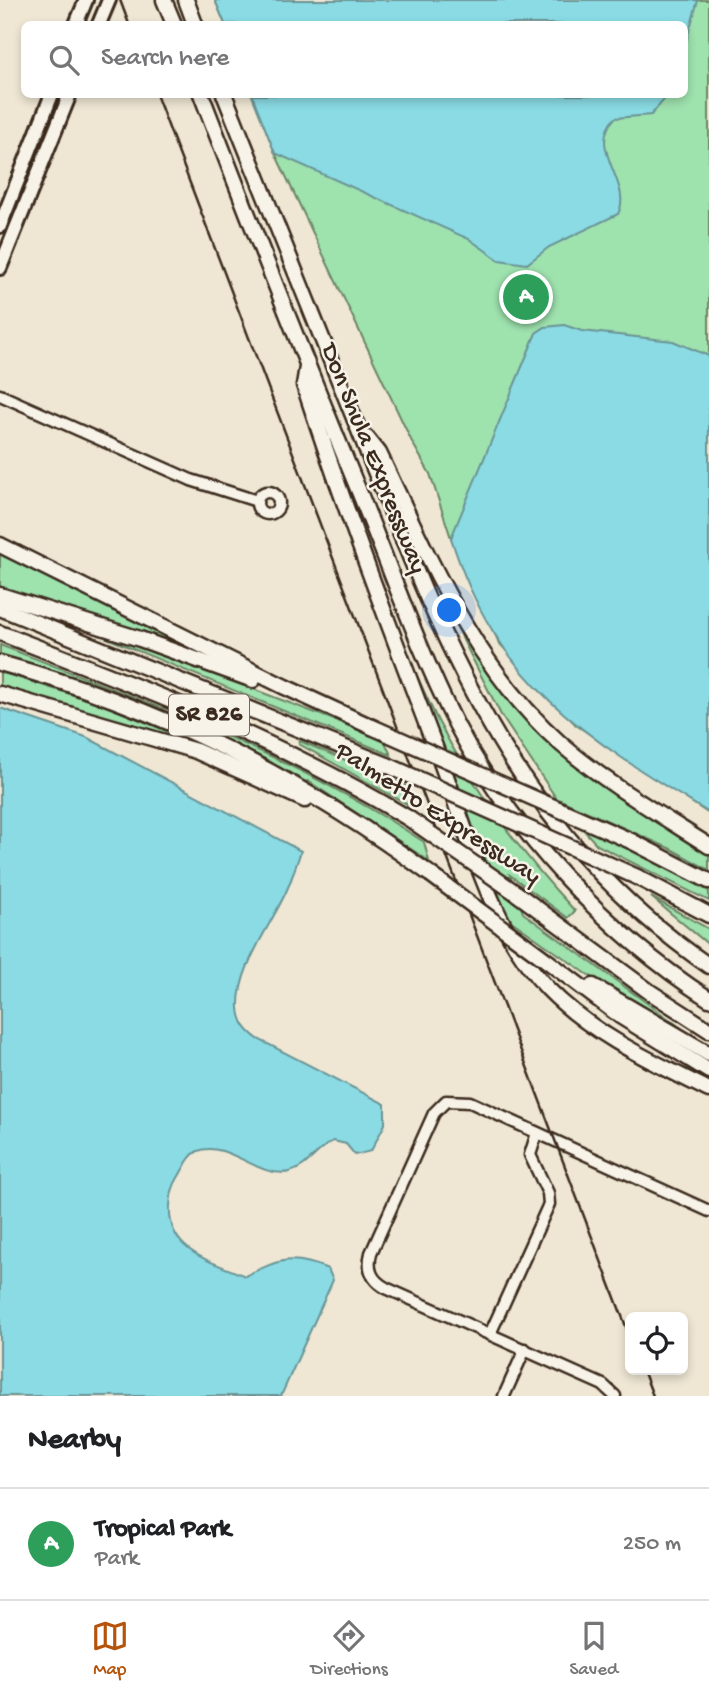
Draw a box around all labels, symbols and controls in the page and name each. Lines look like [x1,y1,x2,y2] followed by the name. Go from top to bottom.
[21,21,688,98] search box
[45,41,83,79] icon: search
[101,44,229,75] text: Search here
[503,271,549,323] pin: A
[311,338,432,579] street label: Don Shula Expressway
[432,593,466,627] your location
[169,694,249,736] road number: SR 826
[327,736,546,893] street label: Palmetto Expressway
[625,1312,688,1375] map controls
[625,1312,688,1375] button: locate
[28,1424,121,1459] text: Nearby
[95,1515,231,1546] text: Tropical Park
[44,1531,58,1558] text: A
[623,1531,681,1558] text: 250 m
[95,1546,139,1573] text: Park
[91,1617,129,1682] tab: Map
[311,1617,388,1682] tab: Directions
[569,1617,618,1682] tab: Saved

